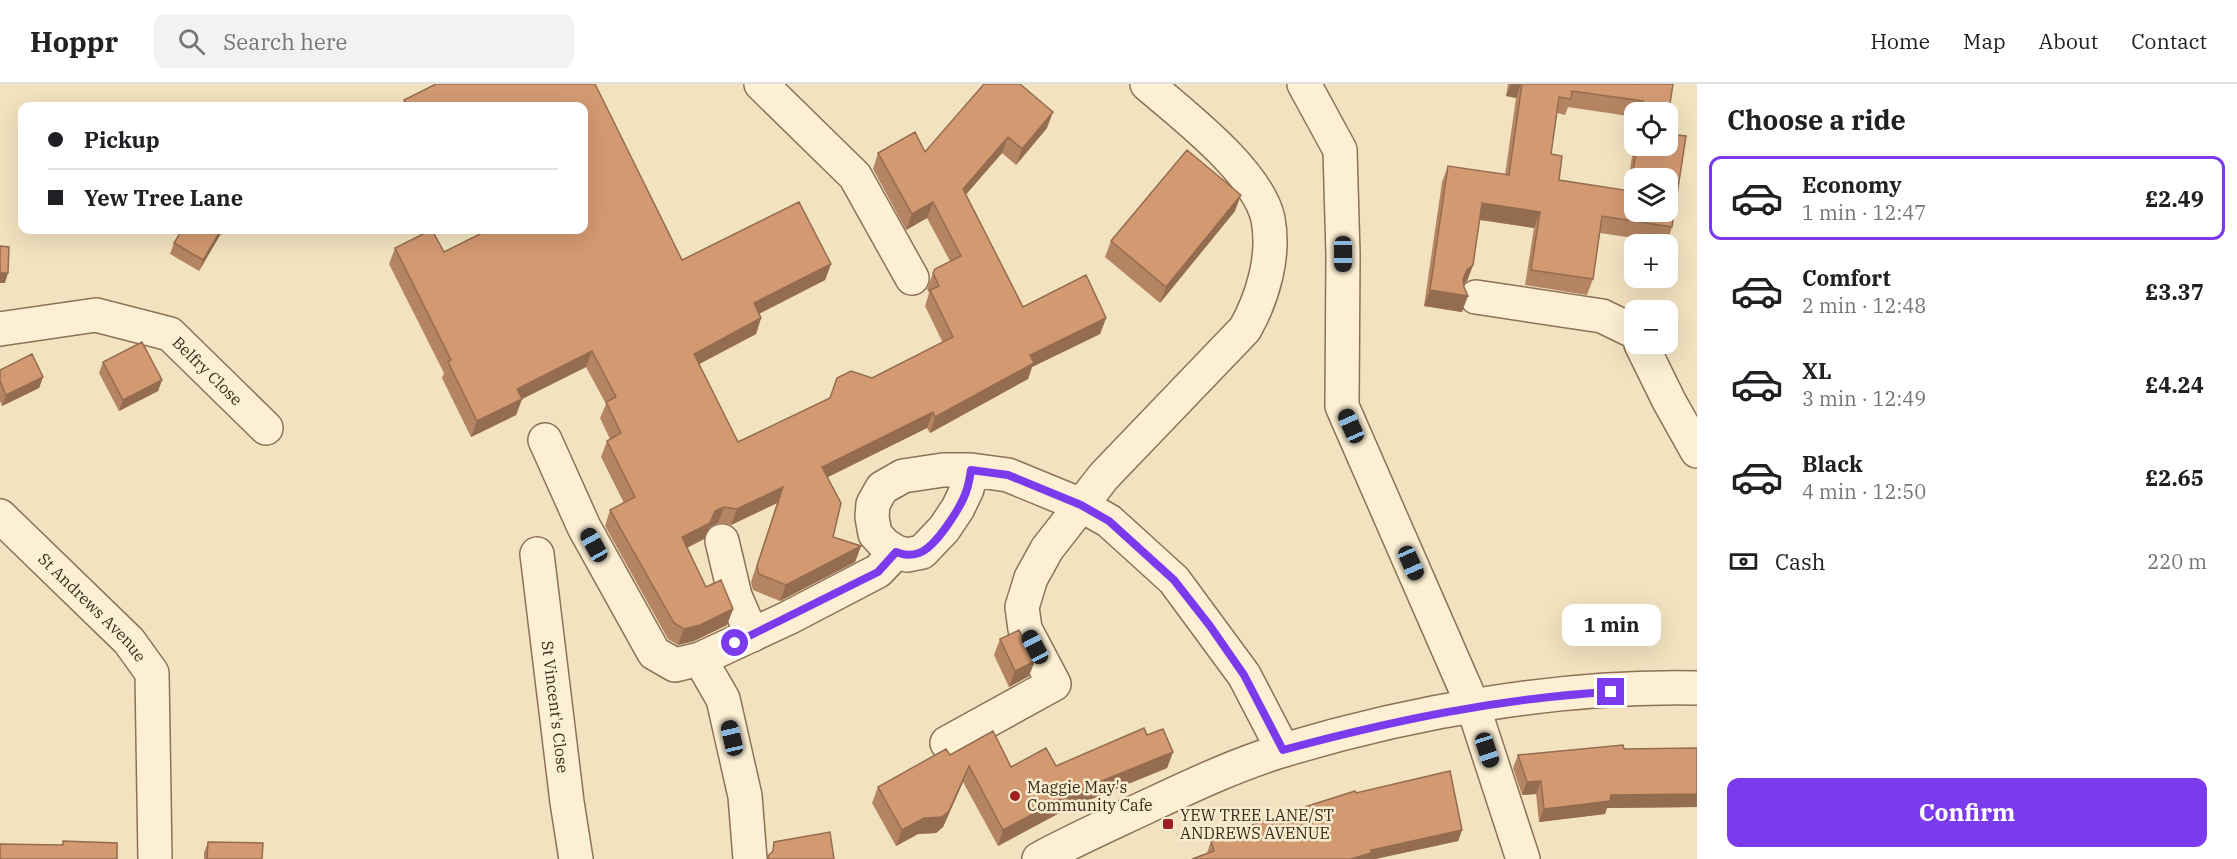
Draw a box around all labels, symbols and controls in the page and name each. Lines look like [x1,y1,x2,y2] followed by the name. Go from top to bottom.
[154,14,574,68] search box
[30,23,118,60] text: Hoppr
[175,25,208,58] icon: search
[223,27,347,56] text: Search here
[1870,27,1930,55] text: Home
[1963,27,2006,55] text: Map
[2039,27,2098,55] text: About
[2131,27,2207,55] text: Contact
[1624,102,1678,354] map controls
[1624,102,1678,156] button: locate
[1727,102,1906,137] text: Choose a ride
[84,125,160,154] text: Pickup
[1624,168,1678,222] button: layers
[1802,170,1902,199] text: Economy
[1730,171,1784,225] icon: car
[84,183,243,212] text: Yew Tree Lane
[2145,184,2204,213] text: £2.49
[1802,199,1926,226] text: 1 min · 12:47
[1624,234,1678,288] button: +
[1334,236,1352,272] car
[1802,263,1891,292] text: Comfort
[1730,264,1784,318] icon: car
[2145,277,2204,306] text: £3.37
[1802,292,1926,319] text: 2 min · 12:48
[1624,300,1678,354] button: −
[168,332,247,409] street label: Belfry Close
[1802,356,1832,385] text: XL
[1730,357,1784,411] icon: car
[2145,370,2204,399] text: £4.24
[1802,385,1926,412] text: 3 min · 12:49
[1335,406,1367,446] car
[1802,449,1863,478] text: Black
[1730,450,1784,504] icon: car
[2145,463,2204,492] text: £2.65
[1802,478,1926,505] text: 4 min · 12:50
[577,525,611,565] car
[1395,543,1427,583] car
[1727,545,1760,578] icon: cash
[1775,547,1826,576] text: Cash
[2147,548,2207,575] text: 220 m
[34,549,151,666] street label: St Andrews Avenue
[1562,605,1660,647] callout: 1 min
[1584,611,1640,638] text: 1 min
[1019,627,1051,667] car
[721,629,748,656] route start
[538,640,573,774] street label: St Vincent's Close
[1597,678,1624,705] route end
[719,718,745,758] car
[1473,730,1501,770] car
[1027,777,1153,815] place label: Maggie May's Community Cafe
[1727,778,2207,847] button: Confirm
[1008,789,1022,803] marker: Maggie May's Community Cafe
[1180,805,1334,843] place label: YEW TREE LANE/ST ANDREWS AVENUE
[1161,817,1175,831] marker: YEW TREE LANE/ST ANDREWS AVENUE

